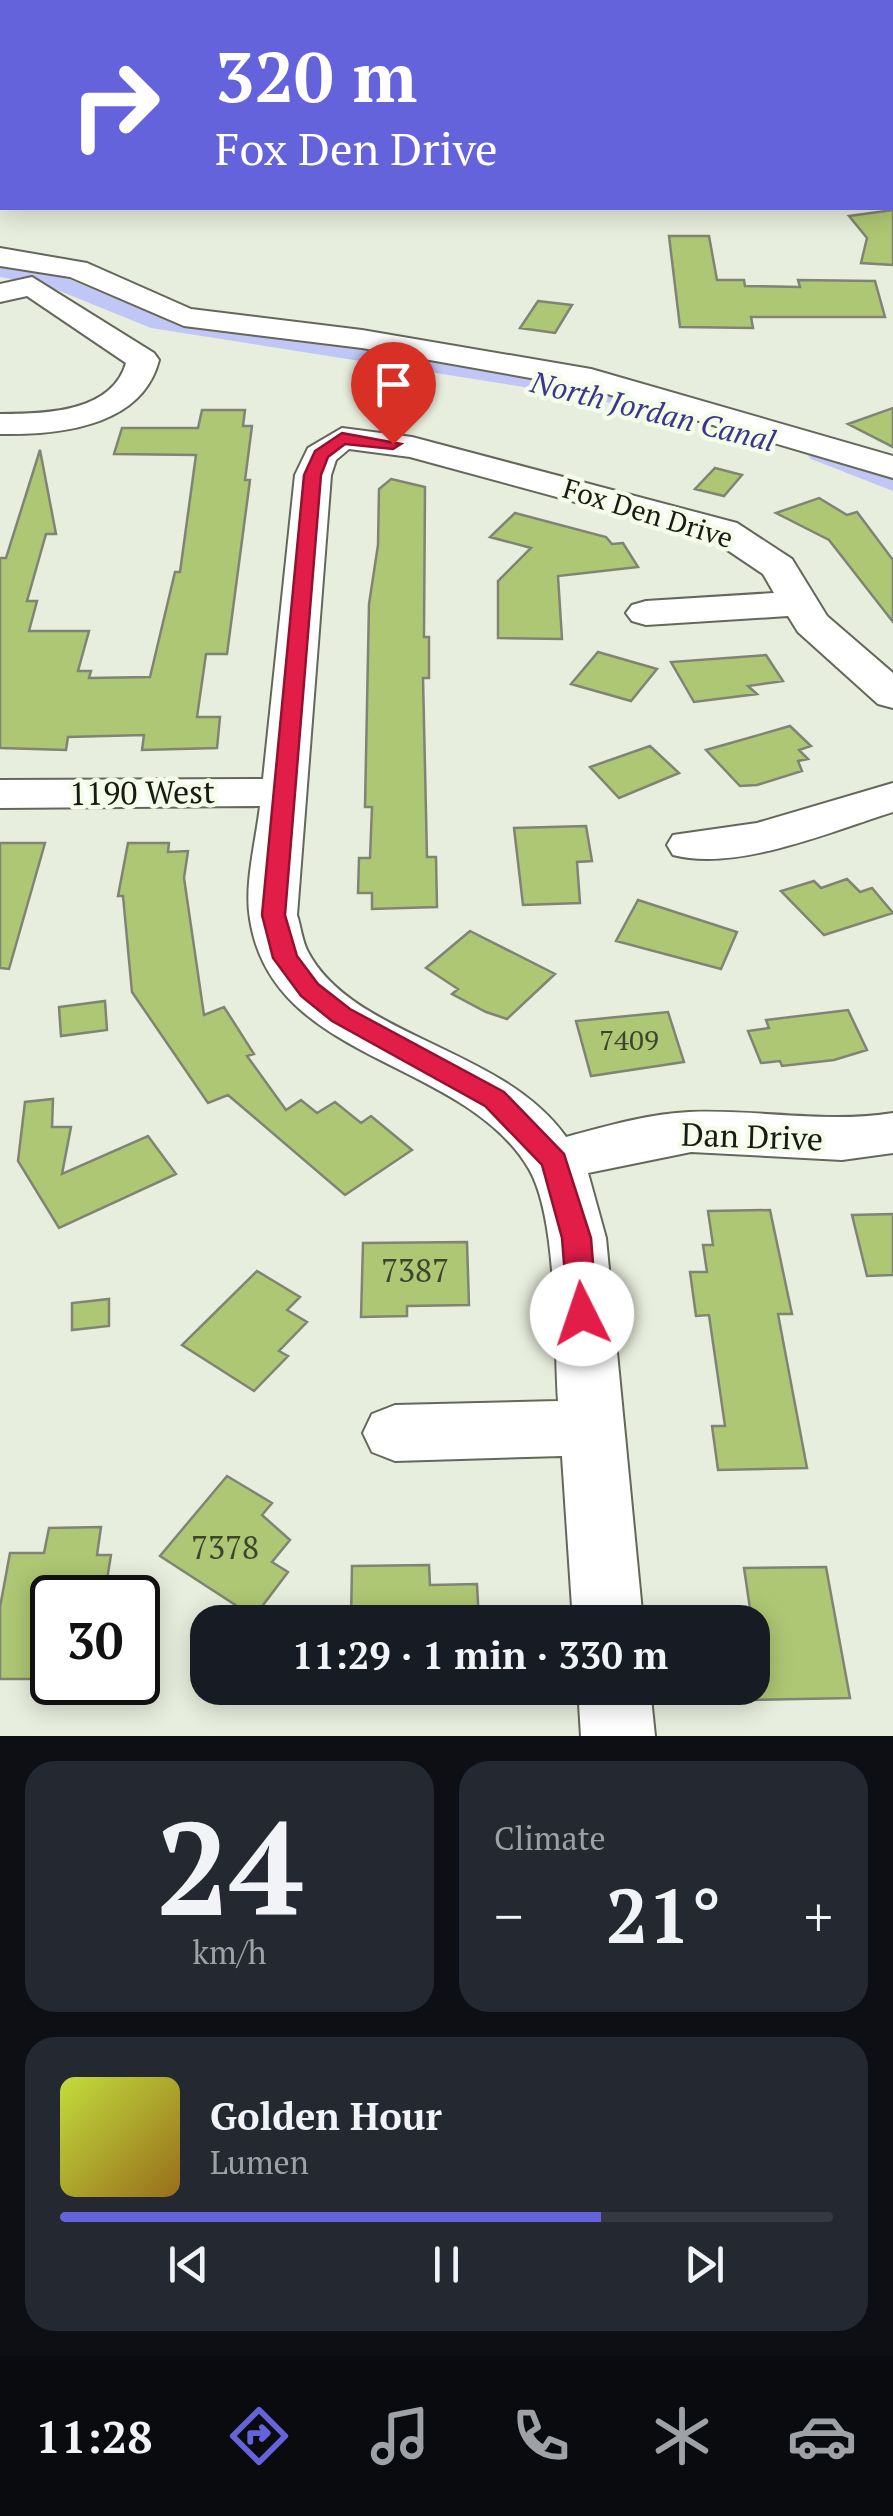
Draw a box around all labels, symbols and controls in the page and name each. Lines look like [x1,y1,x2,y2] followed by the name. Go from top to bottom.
[215,29,417,122] text: 320 m
[50,40,180,170] icon: right
[215,118,498,178] text: Fox Den Drive
[351,342,436,445] pin
[366,357,421,412] icon: arrive
[526,361,780,461] water label: North Jordan Canal
[559,469,738,556] street label: Fox Den Drive
[69,770,215,814] street label: 1190 West
[599,1021,659,1058] house number: 7409
[680,1113,824,1159] street label: Dan Drive
[381,1249,449,1291] house number: 7387
[530,1262,634,1366] position arrow
[191,1526,259,1568] house number: 7378
[30,1575,160,1705] speed limit sign: 30
[292,1630,668,1680] text: 11:29 · 1 min · 330 m
[156,1780,303,1952] text: 24
[494,1817,606,1859] text: Climate
[606,1865,721,1964] text: 21°
[494,1879,523,1952] text: −
[804,1879,833,1952] text: +
[193,1931,266,1973] text: km/h
[210,2091,442,2141] text: Golden Hour
[210,2141,309,2183] text: Lumen
[161,2237,216,2292] icon: previous
[419,2237,474,2292] icon: pause
[677,2237,732,2292] icon: next
[224,2401,294,2471] icon: directions
[365,2401,435,2471] icon: music
[506,2401,576,2471] icon: phone
[647,2401,717,2471] icon: climate
[787,2401,857,2471] icon: car
[35,2406,153,2466] text: 11:28

